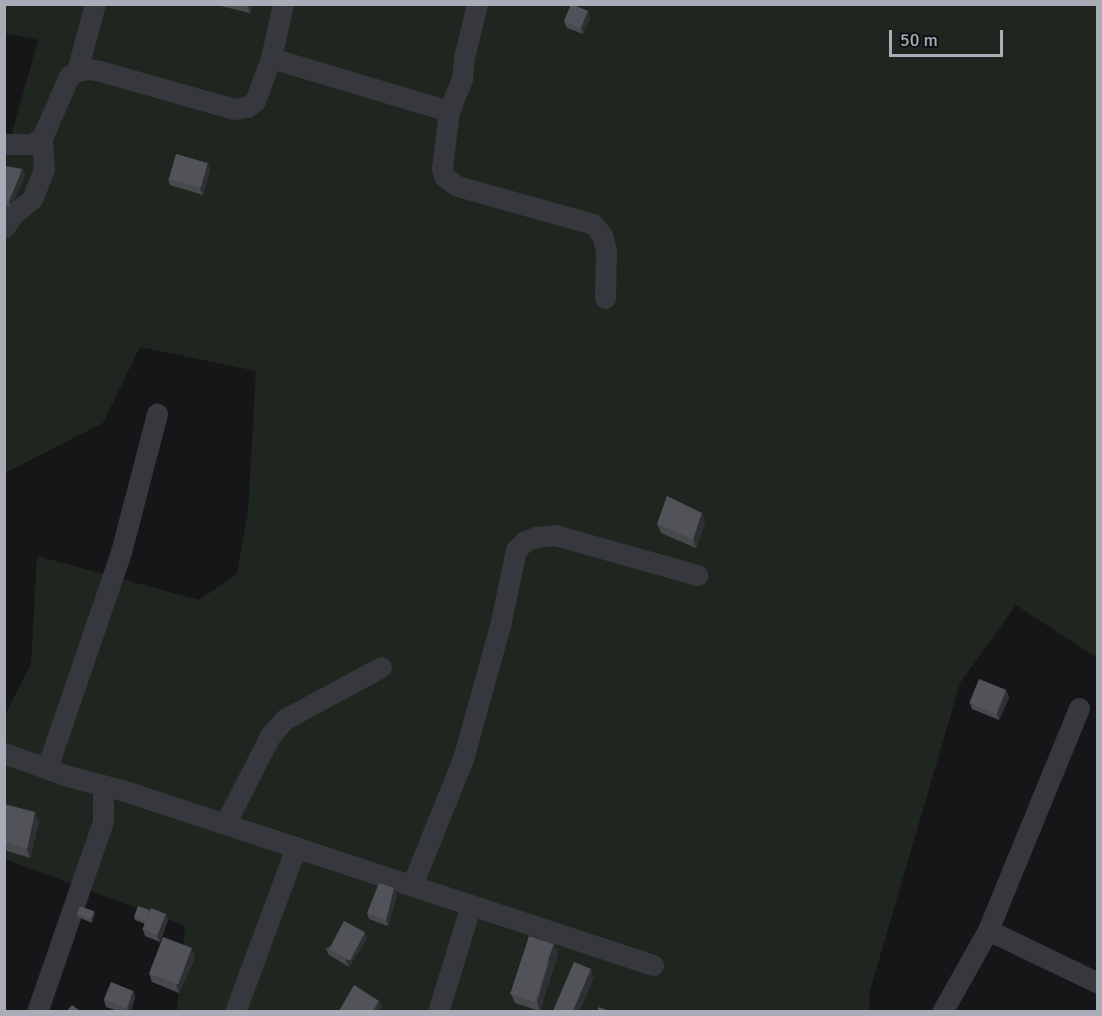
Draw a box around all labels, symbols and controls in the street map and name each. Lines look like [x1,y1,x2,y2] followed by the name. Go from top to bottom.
[892,18,1006,56] scale bar
[900,29,938,51] text: 50 m

